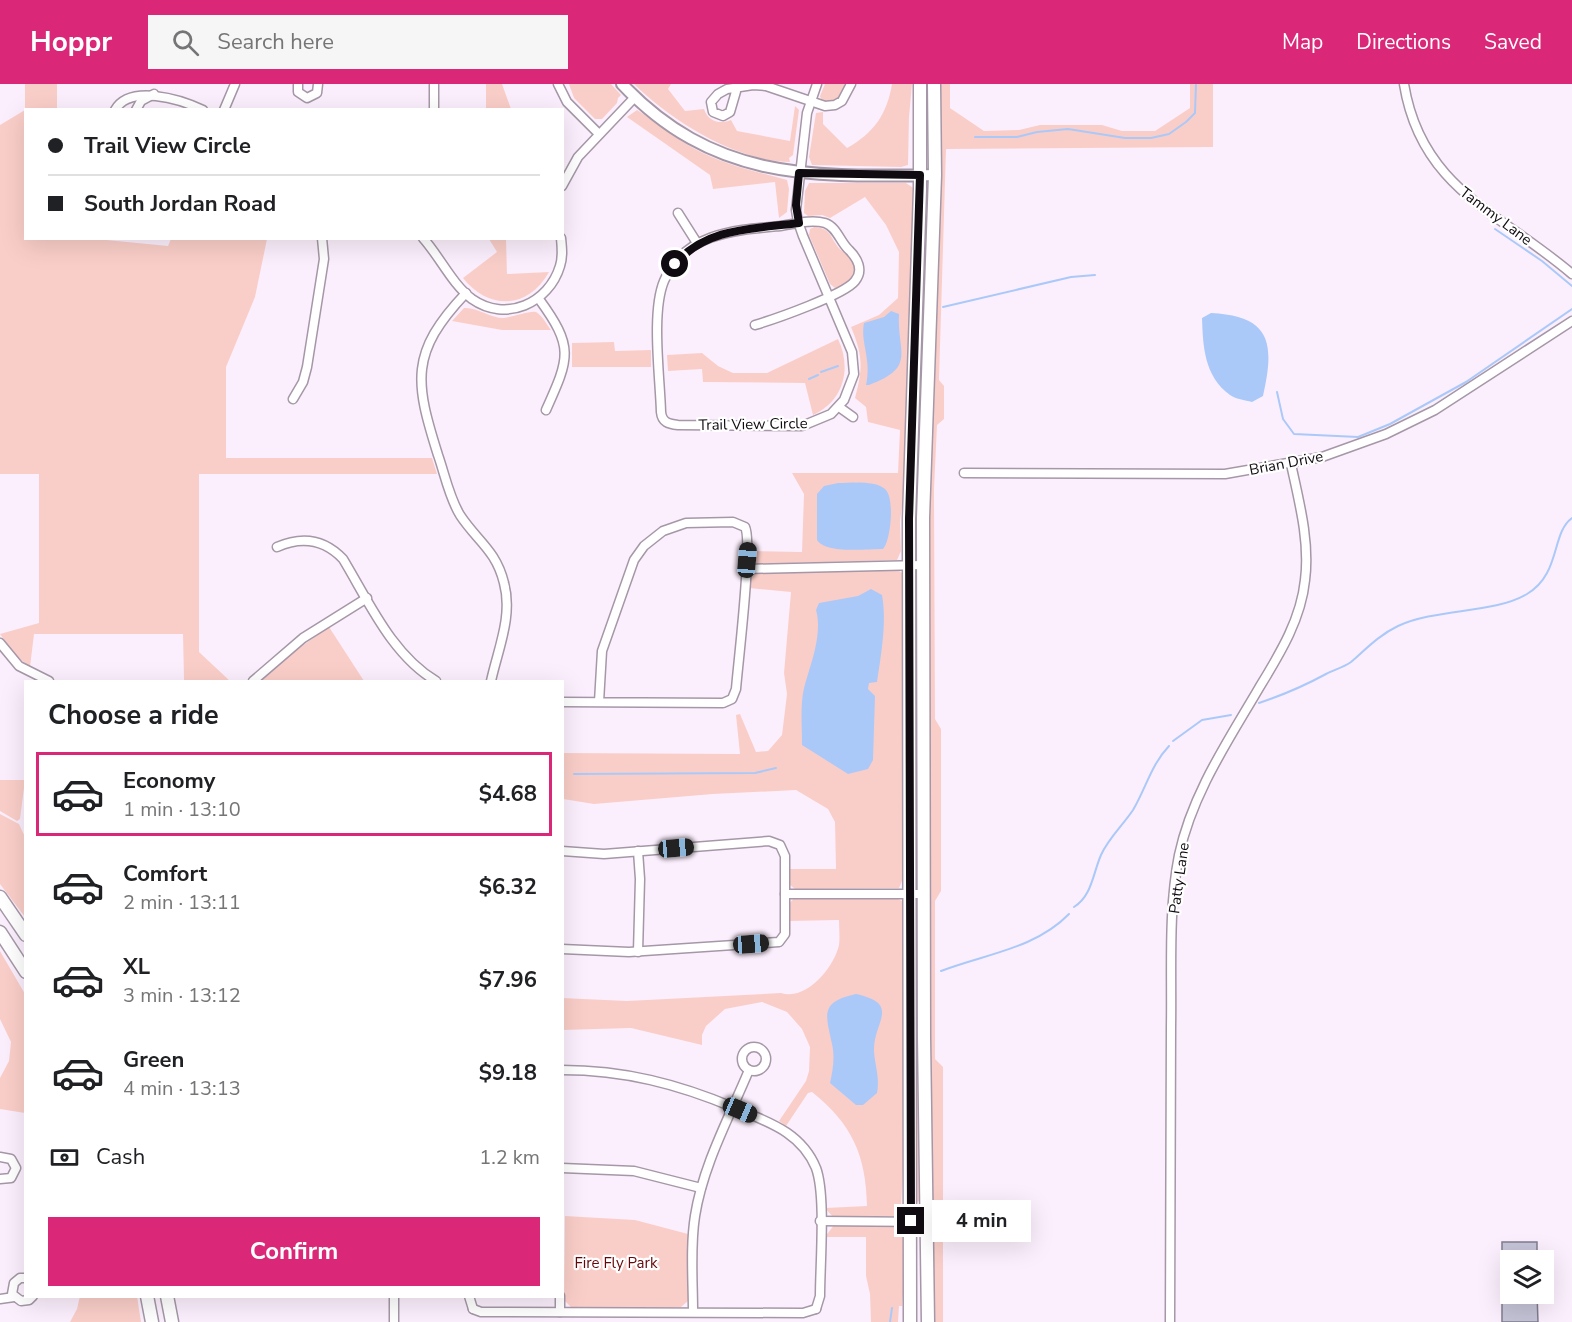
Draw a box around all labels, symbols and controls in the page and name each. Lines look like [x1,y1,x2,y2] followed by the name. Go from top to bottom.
[148,15,568,69] search box
[30,23,112,61] text: Hoppr
[169,26,202,59] icon: search
[217,27,334,57] text: Search here
[1282,28,1323,56] text: Map
[1356,28,1451,56] text: Directions
[1484,28,1542,56] text: Saved
[84,131,251,161] text: Trail View Circle
[1456,182,1536,250] street label: Tammy Lane
[84,189,276,219] text: South Jordan Road
[661,250,688,277] route start
[698,413,808,435] street label: Trail View Circle
[1247,446,1325,480] street label: Brian Drive
[736,541,758,579] car
[48,697,219,734] text: Choose a ride
[123,766,215,796] text: Economy
[51,767,105,821] icon: car
[479,779,537,809] text: $4.68
[123,796,241,823] text: 1 min · 13:10
[657,837,695,859] car
[1164,841,1194,915] street label: Patty Lane
[123,859,207,889] text: Comfort
[51,860,105,914] icon: car
[479,872,537,902] text: $6.32
[123,889,241,916] text: 2 min · 13:11
[732,934,770,954] car
[123,952,150,982] text: XL
[51,953,105,1007] icon: car
[479,965,537,995] text: $7.96
[123,982,241,1009] text: 3 min · 13:12
[123,1045,184,1075] text: Green
[51,1046,105,1100] icon: car
[479,1058,537,1088] text: $9.18
[123,1075,241,1102] text: 4 min · 13:13
[720,1095,760,1125] car
[48,1141,81,1174] icon: cash
[96,1142,145,1172] text: Cash
[479,1144,540,1171] text: 1.2 km
[932,1200,1031,1242] callout: 4 min
[897,1207,924,1234] route end
[956,1207,1007,1234] text: 4 min
[48,1217,540,1286] button: Confirm
[1500,1250,1554,1304] map controls
[1500,1250,1554,1304] button: layers
[575,1253,658,1273] park label: Fire Fly Park

